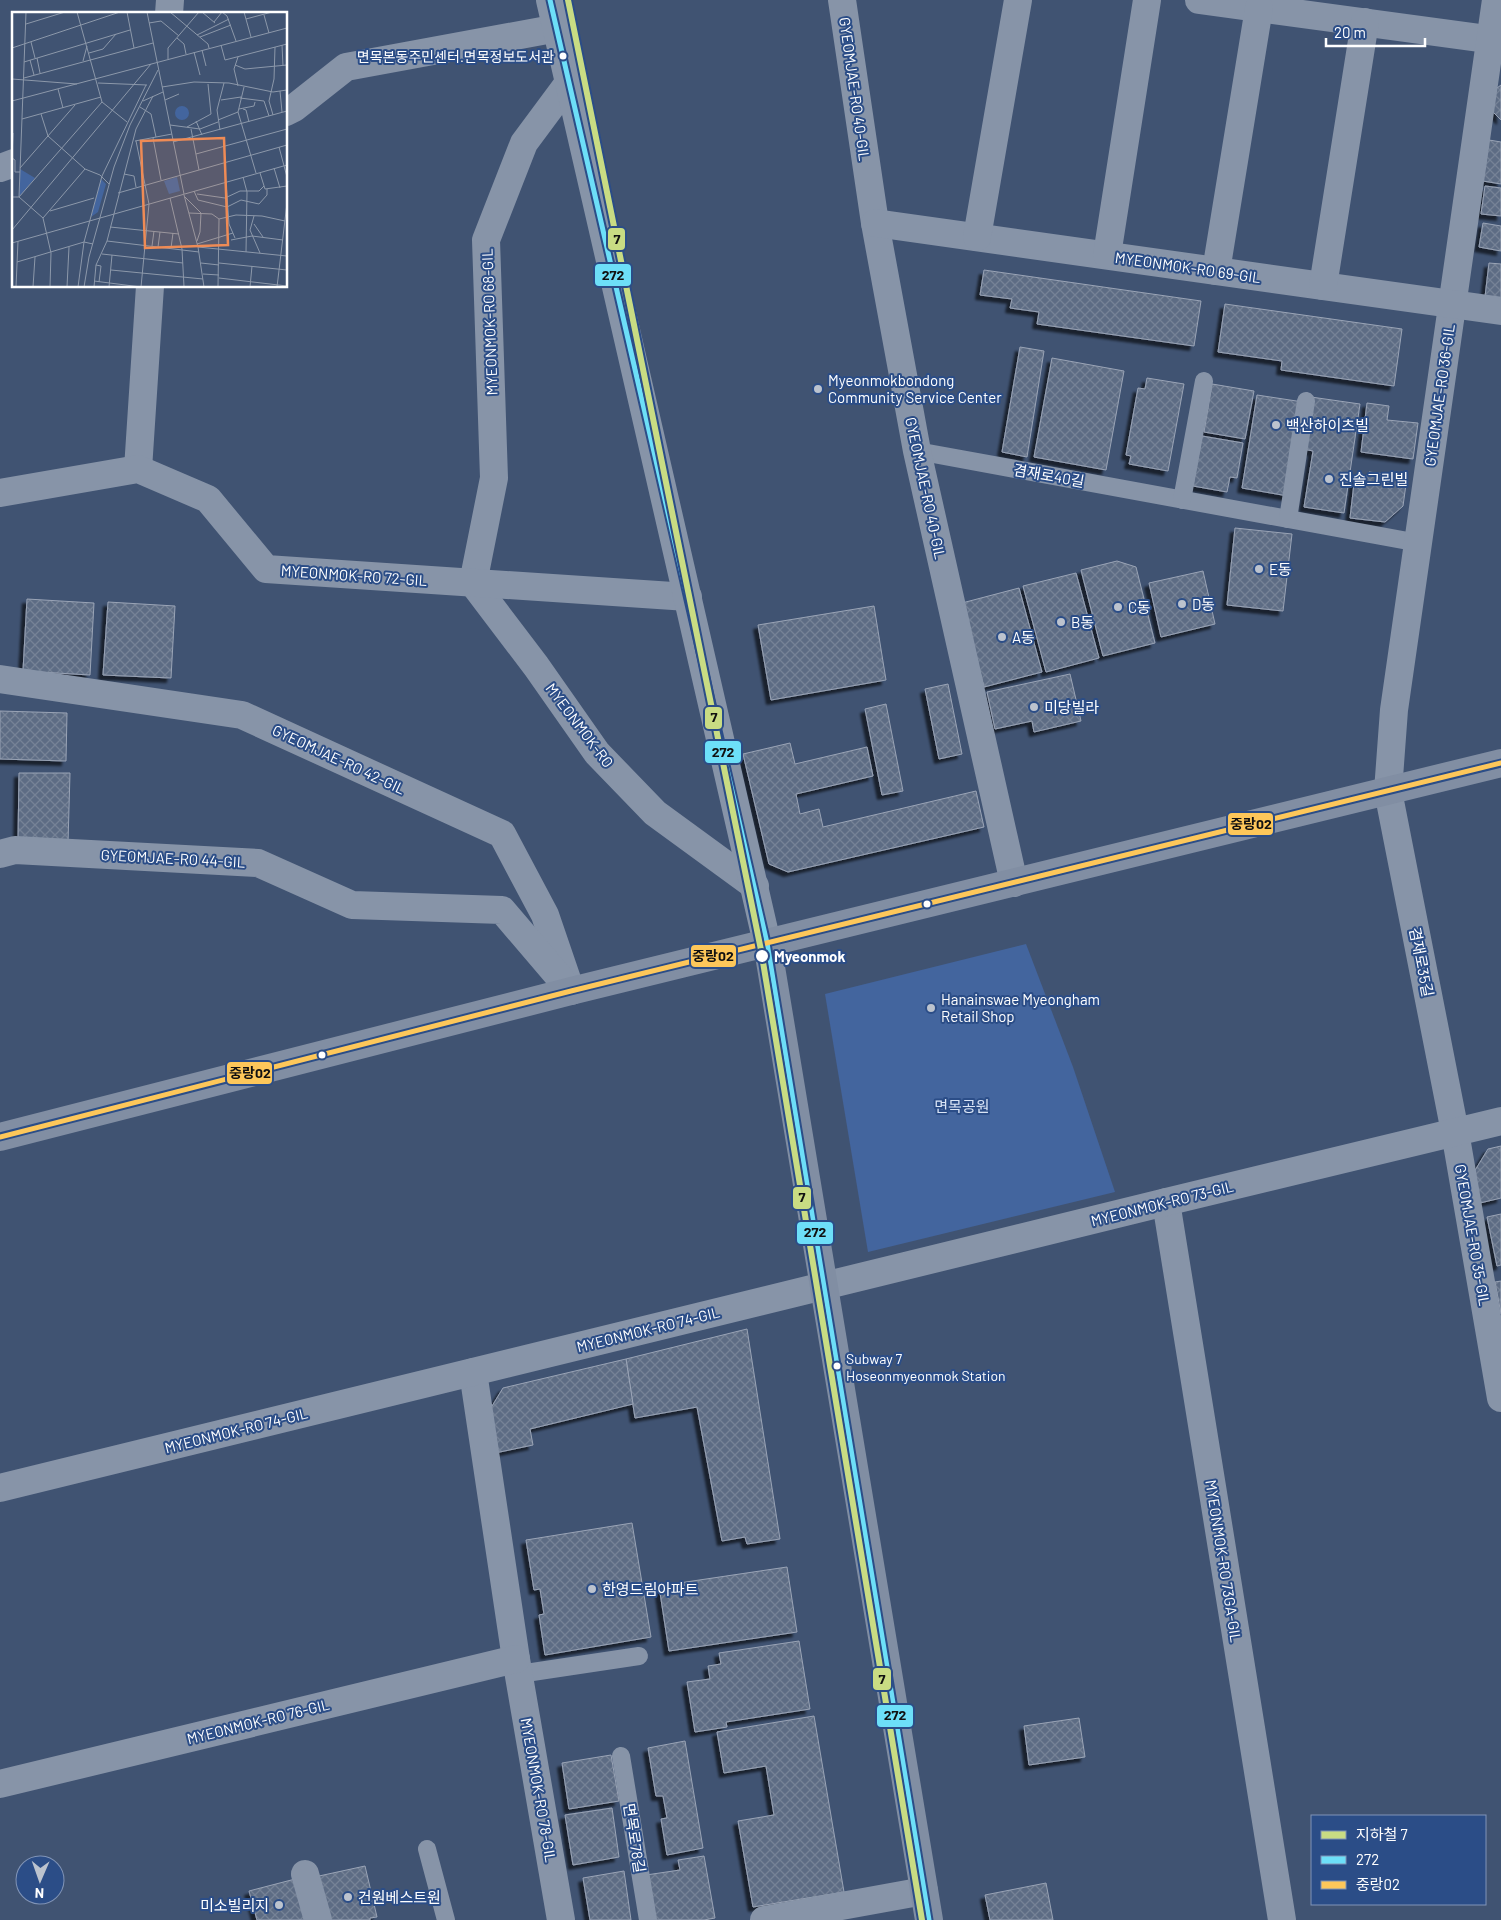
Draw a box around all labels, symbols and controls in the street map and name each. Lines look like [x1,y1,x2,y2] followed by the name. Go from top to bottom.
[12,12,288,288] inset map
[1326,15,1425,47] scale bar
[836,16,874,162] street label: GYEOMJAE-RO 40-GIL
[1334,23,1366,41] text: 20 m
[357,48,554,65] place label: 면목본동주민센터.면목정보도서관
[558,51,568,61] marker: 면목본동주민센터.면목정보도서관
[607,227,626,251] line badge: 7
[614,230,621,247] text: 7
[477,248,501,396] street label: MYEONMOK-RO 68-GIL
[1114,248,1262,286] street label: MYEONMOK-RO 69-GIL
[594,263,632,287] line badge: 272
[602,266,624,283] text: 272
[1420,323,1458,467] street label: GYEOMJAE-RO 36-GIL
[828,371,1002,406] place label: Myeonmokbondong Community Service Center
[812,383,824,395] marker: Myeonmokbondong Community Service Center
[902,415,950,561] street label: GYEOMJAE-RO 40-GIL
[1286,416,1369,434] place label: 백산하이츠빌
[1270,419,1282,431] marker: 백산하이츠빌
[1012,460,1086,490] street label: 겸재로40길
[1339,470,1408,488] place label: 진솔그린빌
[1323,473,1335,485] marker: 진솔그린빌
[1269,560,1292,578] place label: E동
[280,561,428,589] street label: MYEONMOK-RO 72-GIL
[1253,563,1265,575] marker: E동
[1192,595,1215,613] place label: D동
[1128,598,1151,616] place label: C동
[1176,598,1188,610] marker: D동
[1112,601,1124,613] marker: C동
[1071,613,1094,631] place label: B동
[1055,616,1067,628] marker: B동
[1012,628,1035,646] place label: A동
[996,631,1008,643] marker: A동
[542,679,618,771] street label: MYEONMOK-RO
[1044,698,1099,716] place label: 미당빌라
[1028,701,1040,713] marker: 미당빌라
[704,706,723,730] line badge: 7
[711,708,718,725] text: 7
[270,720,408,798] street label: GYEOMJAE-RO 42-GIL
[704,740,742,764] line badge: 272
[712,743,734,760] text: 272
[1227,812,1274,836] line badge: 중랑02
[1230,815,1272,832] text: 중랑02
[100,845,246,871] street label: GYEOMJAE-RO 44-GIL
[922,899,932,909] unlabelled marker
[1406,926,1438,998] street label: 겸재로35길
[690,944,737,968] line badge: 중랑02
[692,947,734,964] text: 중랑02
[774,947,845,965] place label: Myeonmok
[754,948,770,964] marker: Myeonmok
[941,990,1100,1025] place label: Hanainswae Myeongham Retail Shop
[925,1002,937,1014] marker: Hanainswae Myeongham Retail Shop
[317,1050,327,1060] unlabelled marker
[226,1061,273,1085] line badge: 중랑02
[229,1064,271,1081] text: 중랑02
[934,1097,990,1115] park label: 면목공원
[1452,1163,1494,1307] street label: GYEOMJAE-RO 35-GIL
[1089,1177,1235,1229] street label: MYEONMOK-RO 73-GIL
[792,1186,812,1210] line badge: 7
[799,1188,806,1205] text: 7
[796,1221,834,1245] line badge: 272
[804,1223,826,1240] text: 272
[575,1303,721,1355] street label: MYEONMOK-RO 74-GIL
[846,1350,1006,1384] place label: Subway 7 Hoseonmyeonmok Station
[832,1361,842,1371] marker: Subway 7 Hoseonmyeonmok Station
[163,1404,309,1456] street label: MYEONMOK-RO 74-GIL
[1202,1478,1246,1644] street label: MYEONMOK-RO 73GA-GIL
[602,1580,699,1598] place label: 한영드림아파트
[586,1583,598,1595] marker: 한영드림아파트
[872,1667,892,1691] line badge: 7
[879,1670,886,1687] text: 7
[185,1695,331,1747] street label: MYEONMOK-RO 76-GIL
[876,1704,914,1728] line badge: 272
[884,1706,906,1723] text: 272
[517,1716,561,1864] street label: MYEONMOK-RO 78-GIL
[621,1802,649,1874] street label: 면목로78길
[1311,1815,1486,1905] legend
[1356,1825,1408,1843] text: 지하철 7
[1356,1850,1379,1868] text: 272
[15,1855,65,1905] north arrow
[1356,1875,1400,1893] text: 중랑02
[35,1885,44,1902] text: N
[358,1888,441,1906] place label: 건원베스트원
[342,1891,354,1903] marker: 건원베스트원
[200,1896,269,1914] place label: 미소빌리지
[273,1899,285,1911] marker: 미소빌리지

